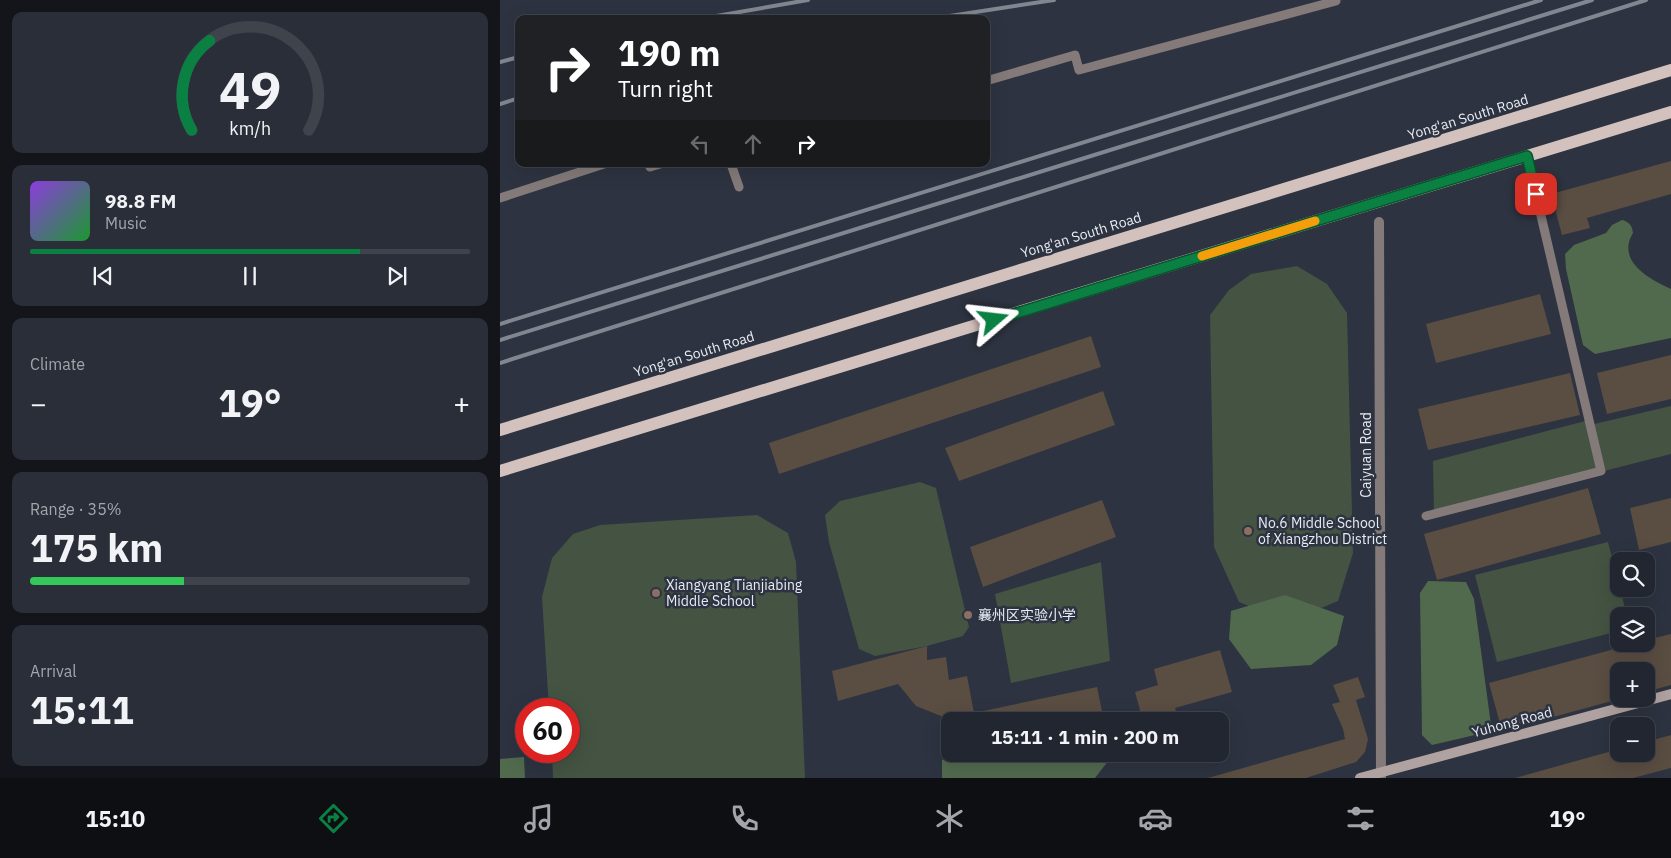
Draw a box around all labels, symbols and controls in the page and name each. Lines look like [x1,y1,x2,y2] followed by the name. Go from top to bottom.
[618,30,721,76] text: 190 m
[535,35,600,100] icon: right
[219,56,281,123] text: 49
[618,74,713,103] text: Turn right
[1405,90,1531,144] street label: Yong'an South Road
[229,117,271,140] text: km/h
[686,130,714,158] icon: left
[739,130,767,158] icon: ahead
[792,130,820,158] icon: right
[1515,173,1557,215] pin
[1522,180,1550,208] icon: arrive
[105,189,176,213] text: 98.8 FM
[1018,208,1144,262] street label: Yong'an South Road
[105,213,147,233] text: Music
[89,262,117,290] icon: previous
[236,262,264,290] icon: pause
[383,262,411,290] icon: next
[967,293,1019,345] position arrow
[631,327,757,381] street label: Yong'an South Road
[30,354,85,374] text: Climate
[218,378,282,427] text: 19°
[30,385,47,422] text: −
[453,385,470,422] text: +
[1357,412,1375,498] street label: Caiyuan Road
[30,499,122,519] text: Range · 35%
[1258,514,1387,548] place label: No.6 Middle School of Xiangzhou District
[30,523,163,572] text: 175 km
[1242,525,1254,537] marker: No.6 Middle School of Xiangzhou District
[1610,552,1655,762] map controls
[1610,552,1655,597] button: search
[666,576,803,610] place label: Xiangyang Tianjiabing Middle School
[650,587,662,599] marker: Xiangyang Tianjiabing Middle School
[978,606,1076,624] place label: 襄州区实验小学
[1610,607,1655,652] button: layers
[962,609,974,621] marker: 襄州区实验小学
[30,661,77,681] text: Arrival
[1610,662,1655,707] button: +
[30,685,134,734] text: 15:11
[515,698,580,763] speed limit sign: 60
[1470,703,1554,741] street label: Yuhong Road
[1610,717,1655,762] button: −
[991,725,1179,749] text: 15:11 · 1 min · 200 m
[316,801,351,836] icon: directions
[521,801,556,836] icon: music
[727,801,762,836] icon: phone
[932,801,967,836] icon: climate
[1138,801,1173,836] icon: car
[1343,801,1378,836] icon: filters
[85,804,145,833] text: 15:10
[1549,804,1586,833] text: 19°

